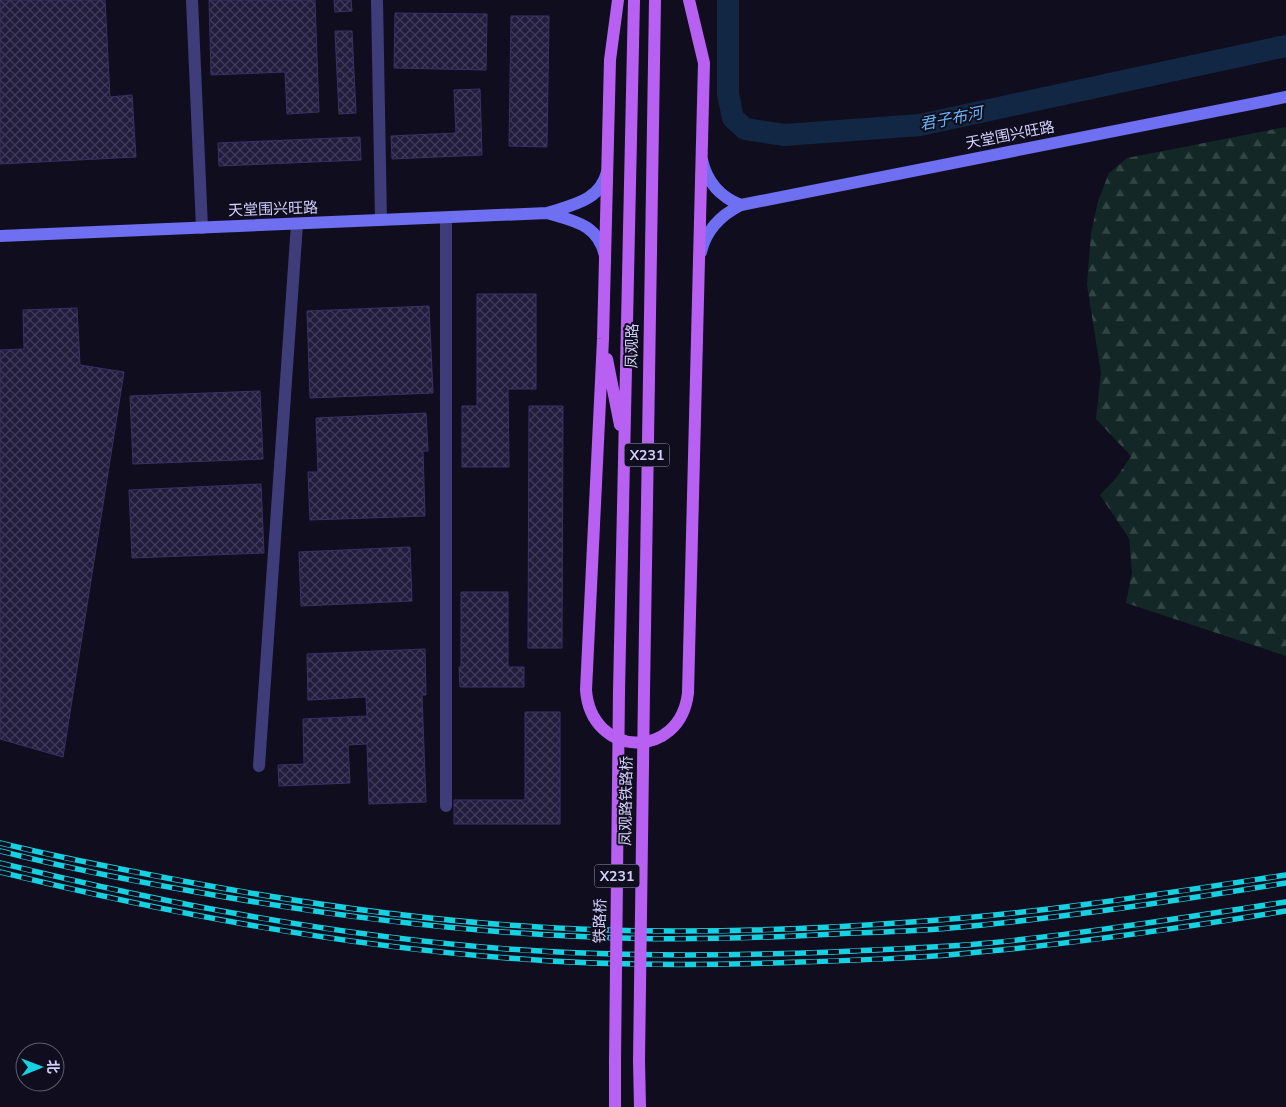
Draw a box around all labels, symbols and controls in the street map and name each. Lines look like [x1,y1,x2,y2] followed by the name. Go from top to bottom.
[918,102,988,136] water label: 君子布河
[964,117,1056,153] street label: 天堂围兴旺路
[228,197,318,221] street label: 天堂围兴旺路
[622,323,642,369] street label: 凤观路
[624,444,670,466] road number: X231
[615,756,637,846] street label: 凤观路铁路桥
[594,864,640,888] road number: X231
[590,898,610,944] street label: 铁路桥
[15,1042,65,1092] north arrow
[43,1060,62,1074] text: 北

